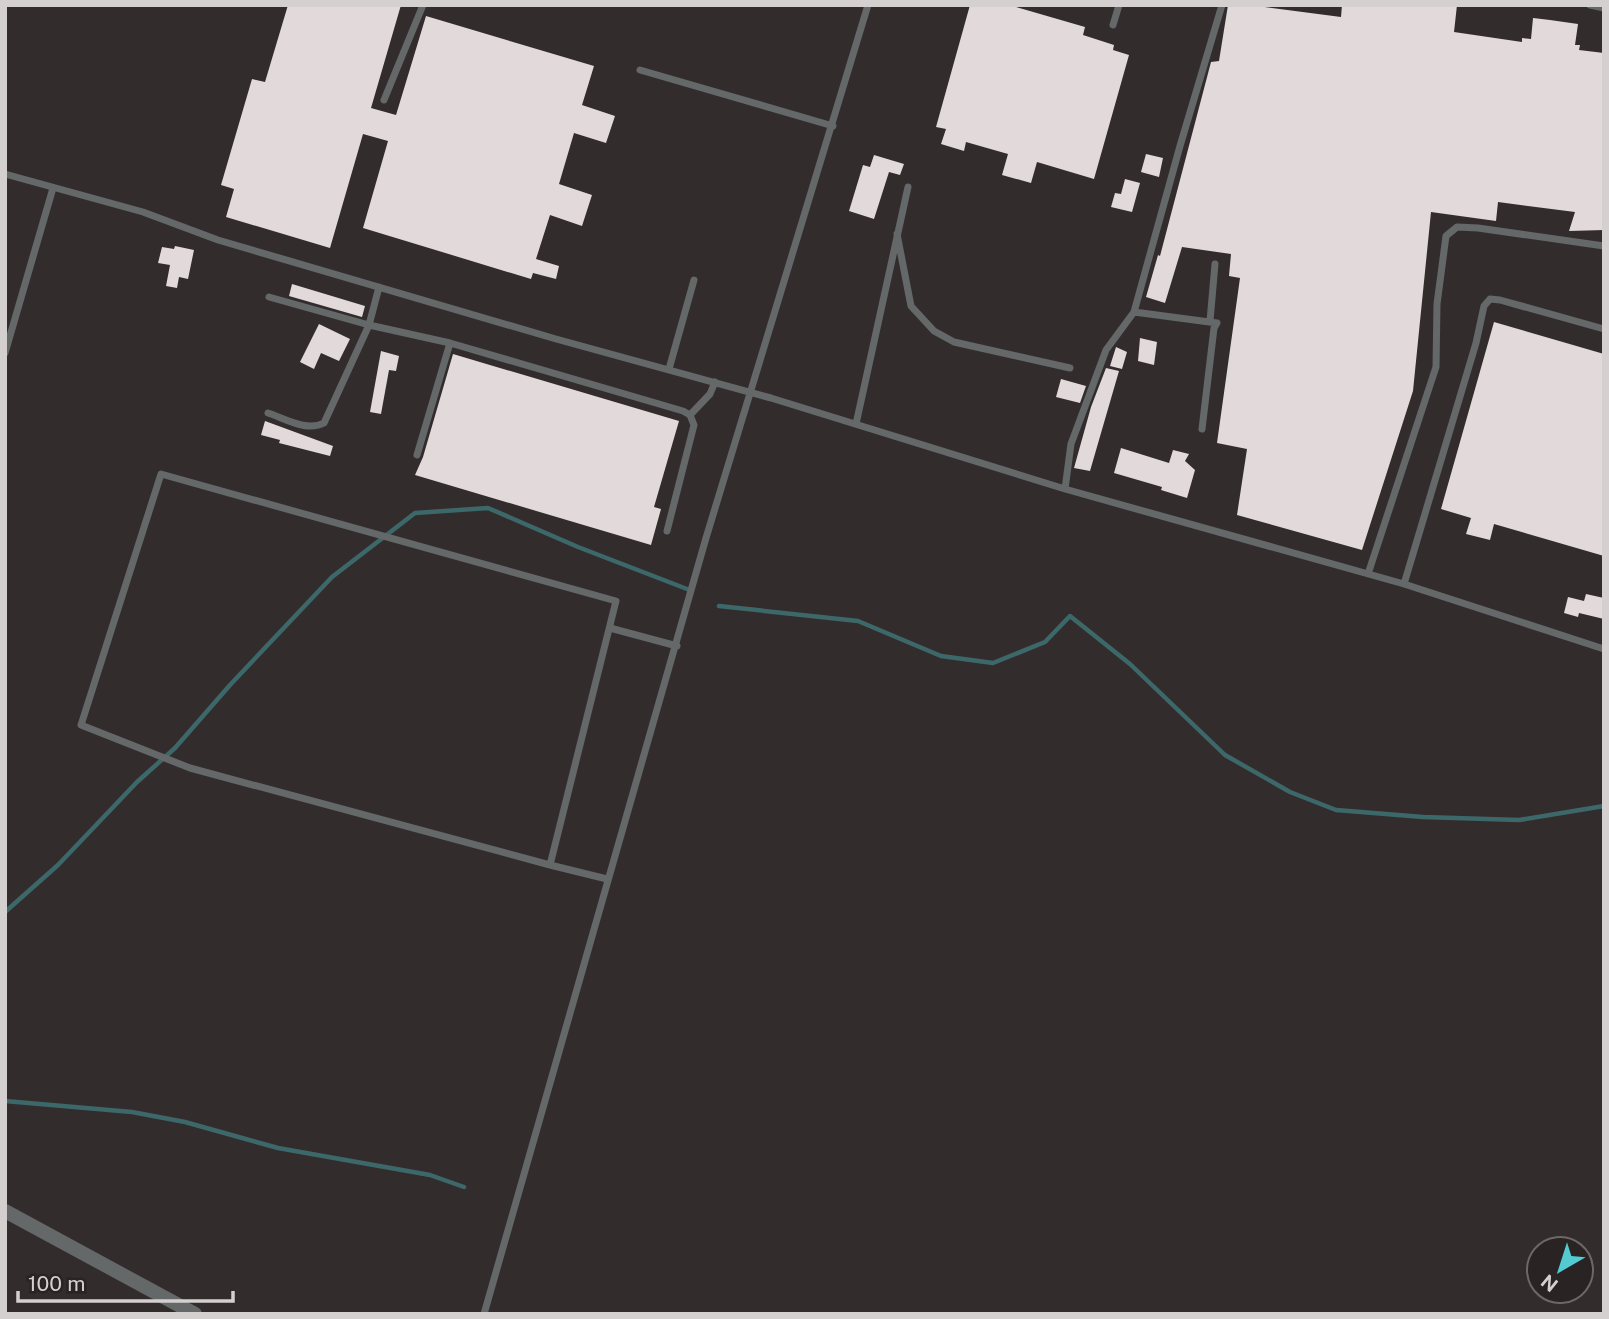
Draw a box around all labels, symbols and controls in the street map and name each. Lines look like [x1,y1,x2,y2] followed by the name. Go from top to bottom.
[1525,1235,1595,1305] north arrow
[18,1260,233,1304] scale bar
[1537,1270,1562,1296] text: N
[28,1271,85,1296] text: 100 m

